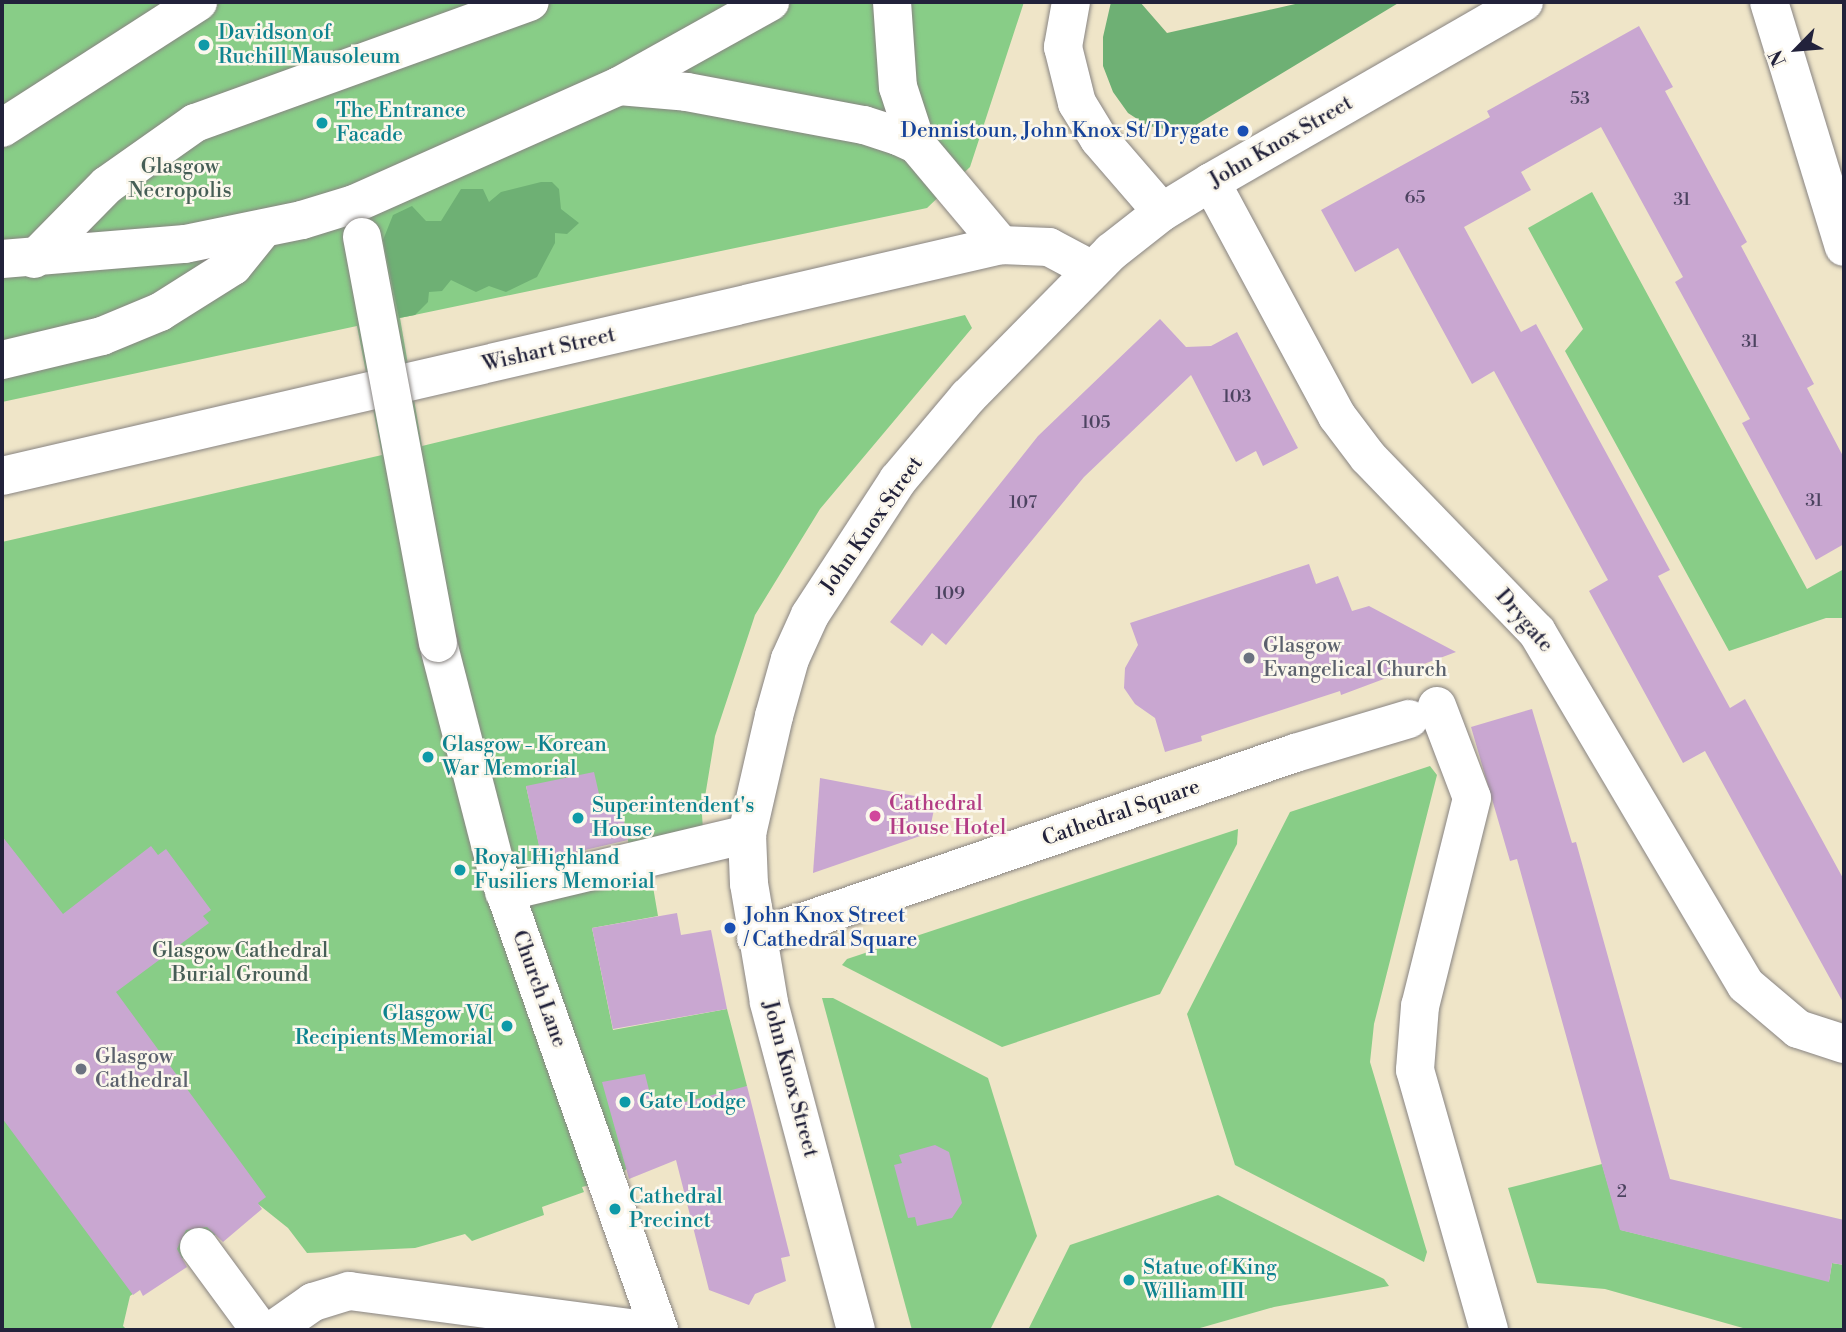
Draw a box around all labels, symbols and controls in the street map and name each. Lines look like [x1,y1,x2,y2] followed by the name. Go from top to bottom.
[1762,14,1832,84] north arrow
[218,20,400,70] place label: Davidson of Ruchill Mausoleum
[196,37,212,53] marker: Davidson of Ruchill Mausoleum
[1764,46,1792,70] text: N
[1570,88,1590,110] house number: 53
[1205,91,1357,193] street label: John Knox Street
[336,98,466,148] place label: The Entrance Facade
[314,115,330,131] marker: The Entrance Facade
[901,118,1229,144] place label: Dennistoun, John Knox St/ Drygate
[1235,123,1251,139] marker: Dennistoun, John Knox St/ Drygate
[128,154,232,204] park label: Glasgow Necropolis
[1405,187,1425,209] house number: 65
[1673,189,1691,211] house number: 31
[480,322,618,378] street label: Wishart Street
[1741,331,1759,353] house number: 31
[1222,386,1252,408] house number: 103
[1081,412,1111,434] house number: 105
[815,452,929,598] street label: John Knox Street
[1805,490,1823,512] house number: 31
[1009,492,1037,514] house number: 107
[935,583,965,605] house number: 109
[1490,584,1558,658] street label: Drygate
[1263,633,1447,683] place label: Glasgow Evangelical Church
[1241,650,1257,666] marker: Glasgow Evangelical Church
[442,732,607,782] place label: Glasgow - Korean War Memorial
[420,749,436,765] marker: Glasgow - Korean War Memorial
[1039,774,1203,852] street label: Cathedral Square
[889,791,1006,841] place label: Cathedral House Hotel
[592,793,754,843] place label: Superintendent's House
[867,808,883,824] marker: Cathedral House Hotel
[570,810,586,826] marker: Superintendent's House
[474,845,655,895] place label: Royal Highland Fusiliers Memorial
[452,862,468,878] marker: Royal Highland Fusiliers Memorial
[744,903,917,953] place label: John Knox Street / Cathedral Square
[722,920,738,936] marker: John Knox Street / Cathedral Square
[506,927,572,1051] street label: Church Lane
[152,938,328,988] park label: Glasgow Cathedral Burial Ground
[757,998,823,1160] street label: John Knox Street
[295,1001,493,1051] place label: Glasgow VC Recipients Memorial
[499,1018,515,1034] marker: Glasgow VC Recipients Memorial
[95,1044,189,1094] place label: Glasgow Cathedral
[73,1061,89,1077] marker: Glasgow Cathedral
[639,1089,746,1115] place label: Gate Lodge
[617,1094,633,1110] marker: Gate Lodge
[1617,1181,1627,1203] house number: 2
[629,1184,723,1234] place label: Cathedral Precinct
[607,1201,623,1217] marker: Cathedral Precinct
[1143,1255,1277,1305] place label: Statue of King William III
[1121,1272,1137,1288] marker: Statue of King William III

